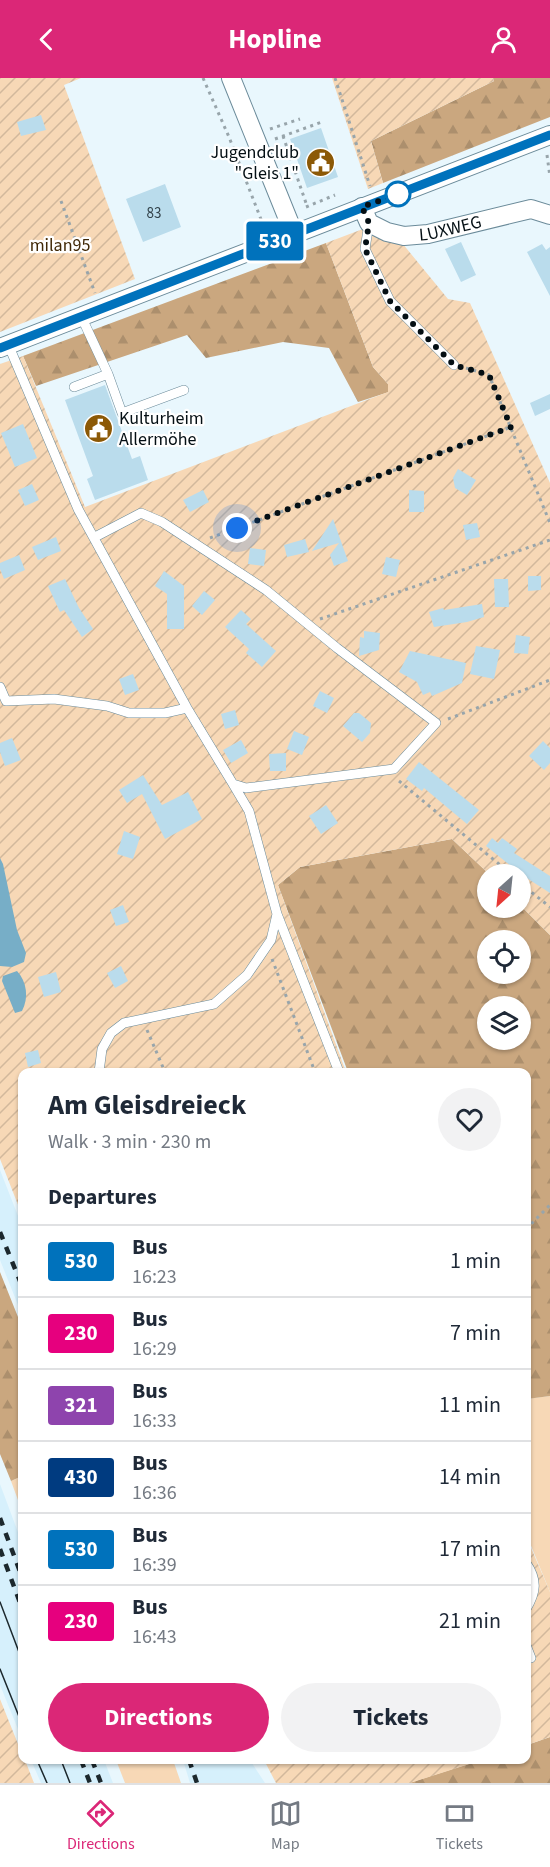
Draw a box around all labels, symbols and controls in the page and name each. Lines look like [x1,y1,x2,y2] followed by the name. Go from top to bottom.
[228,20,322,59] text: Hopline
[30,23,63,56] icon: back
[487,23,520,56] icon: person
[210,140,299,186] place label: Jugendclub "Gleis 1"
[304,146,336,178] public building icon: Jugendclub "Gleis 1"
[385,181,411,207] unlabelled marker
[147,203,161,224] house number: 83
[418,209,484,248] street label: LUXWEG
[240,222,310,260] line badge: 530
[258,226,292,256] text: 530
[30,233,90,258] park label: milan95
[119,406,204,452] place label: Kulturheim Allermöhe
[82,412,114,444] public building icon: Kulturheim Allermöhe
[222,513,252,543] your location
[477,864,531,918] north arrow
[477,864,531,1050] map controls
[477,930,531,984] button: locate
[477,996,531,1050] button: layers
[48,1085,246,1125] text: Am Gleisdreieck
[438,1088,501,1151] button: heart
[48,1128,211,1156] text: Walk · 3 min · 230 m
[48,1181,157,1213] text: Departures
[132,1231,168,1263] text: Bus
[450,1245,501,1277] text: 1 min
[64,1246,98,1276] text: 530
[132,1263,177,1291] text: 16:23
[132,1303,168,1335] text: Bus
[450,1317,501,1349] text: 7 min
[64,1318,98,1348] text: 230
[132,1335,177,1363] text: 16:29
[132,1375,168,1407] text: Bus
[439,1389,501,1421] text: 11 min
[64,1390,98,1420] text: 321
[132,1407,177,1435] text: 16:33
[132,1447,168,1479] text: Bus
[439,1461,501,1493] text: 14 min
[64,1462,98,1492] text: 430
[132,1479,177,1507] text: 16:36
[132,1519,168,1551] text: Bus
[439,1533,501,1565] text: 17 min
[64,1534,98,1564] text: 530
[132,1551,177,1579] text: 16:39
[132,1591,168,1623] text: Bus
[439,1605,501,1637] text: 21 min
[64,1606,98,1636] text: 230
[132,1623,177,1651] text: 16:43
[48,1683,269,1752] button: Directions
[281,1683,501,1752] button: Tickets
[67,1797,135,1855] tab: Directions
[269,1797,302,1855] tab: Map
[436,1797,483,1855] tab: Tickets

